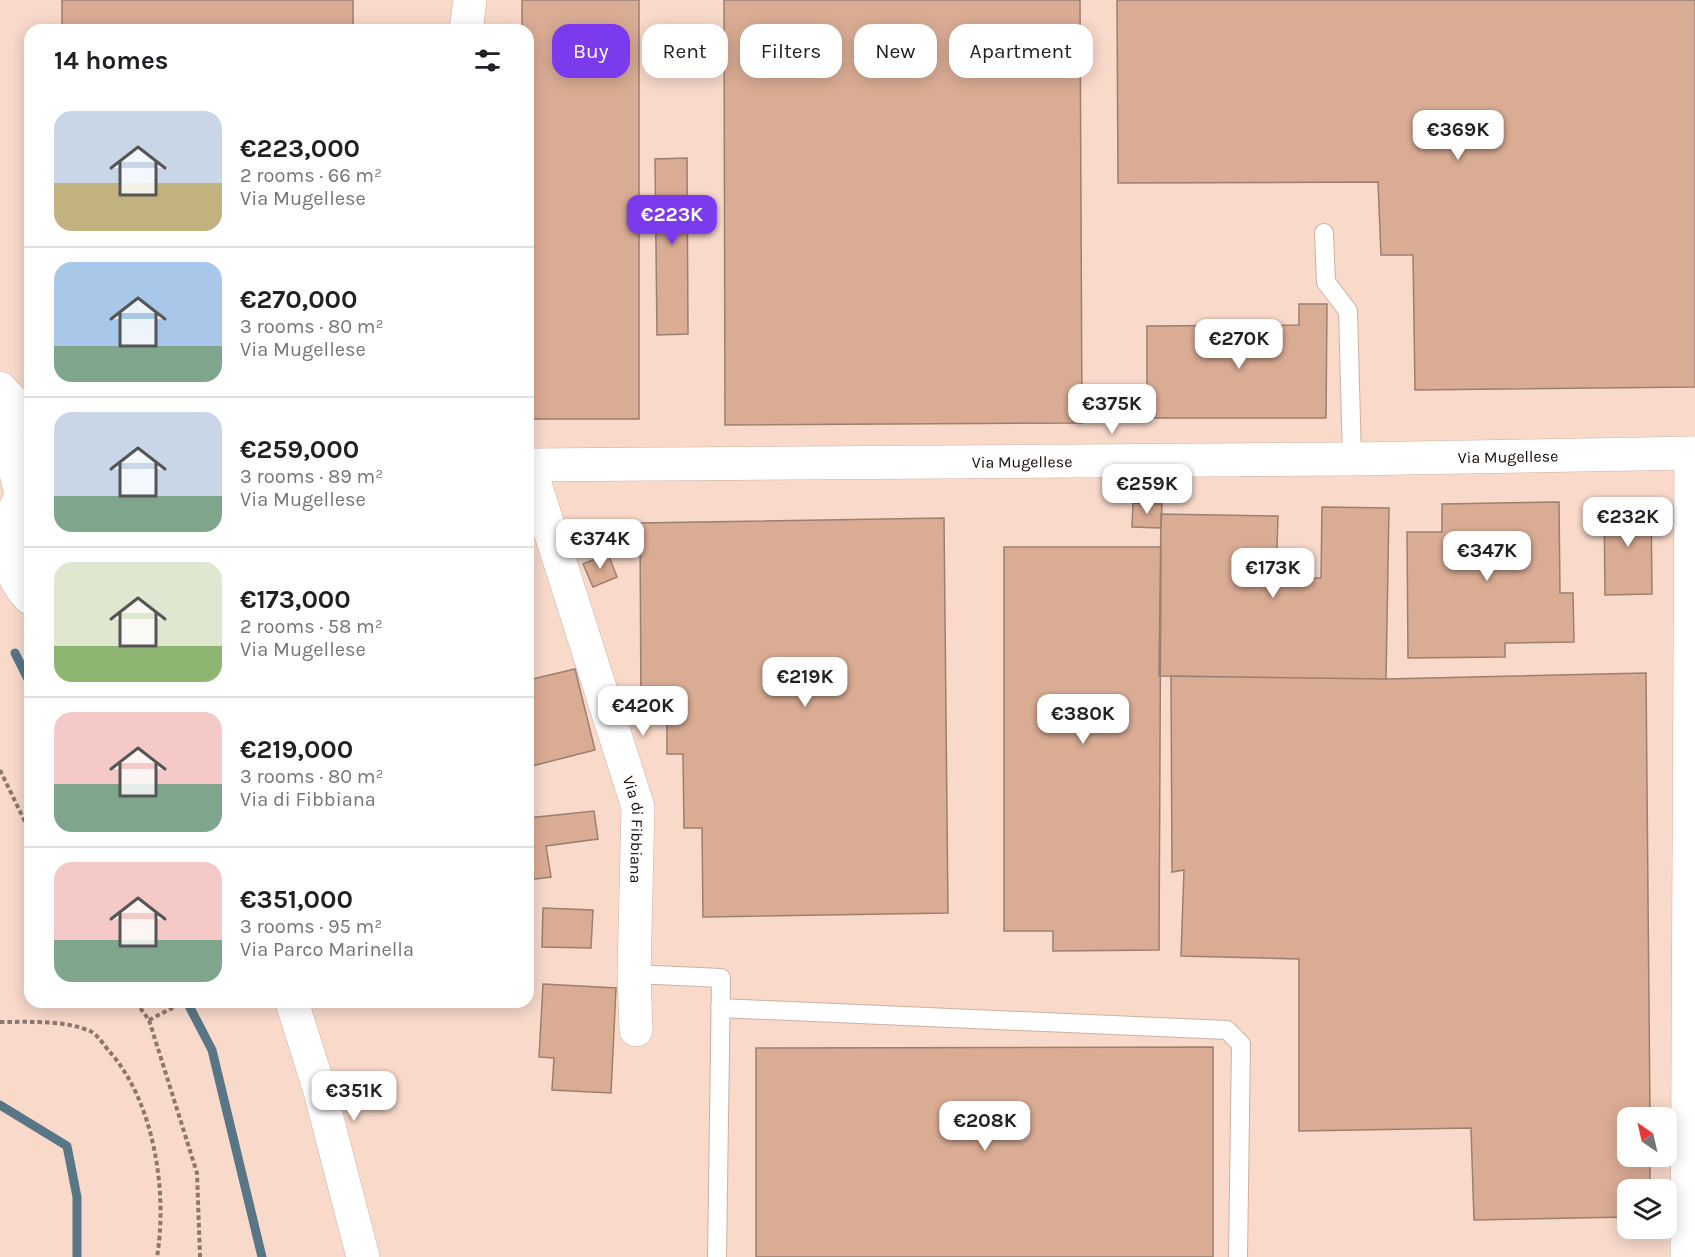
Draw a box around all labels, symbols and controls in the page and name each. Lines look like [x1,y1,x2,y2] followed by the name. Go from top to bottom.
[552,24,630,78] chip: Buy
[642,24,728,78] chip: Rent
[740,24,842,78] chip: Filters
[854,24,937,78] chip: New
[949,24,1093,78] chip: Apartment
[471,44,504,77] icon: filters
[54,45,168,76] text: 14 homes
[1416,110,1500,161] pin: €369K
[1427,118,1489,141] text: €369K
[240,133,360,164] text: €223,000
[102,135,174,207] icon: home
[240,164,382,187] text: 2 rooms · 66 m²
[240,187,366,210] text: Via Mugellese
[630,195,714,246] pin: €223K
[641,203,703,226] text: €223K
[240,284,358,315] text: €270,000
[102,286,174,358] icon: home
[240,315,384,338] text: 3 rooms · 80 m²
[1197,319,1281,370] pin: €270K
[1209,327,1269,350] text: €270K
[240,338,366,361] text: Via Mugellese
[1070,384,1154,435] pin: €375K
[1082,392,1142,415] text: €375K
[240,434,359,465] text: €259,000
[102,436,174,508] icon: home
[1457,446,1559,467] street label: Via Mugellese
[972,452,1072,472] street label: Via Mugellese
[1105,464,1189,515] pin: €259K
[240,465,383,488] text: 3 rooms · 89 m²
[1116,472,1178,495] text: €259K
[240,488,366,511] text: Via Mugellese
[1586,497,1670,548] pin: €232K
[1597,505,1659,528] text: €232K
[558,519,642,570] pin: €374K
[570,527,630,550] text: €374K
[1445,531,1529,582] pin: €347K
[1457,539,1517,562] text: €347K
[1231,548,1315,599] pin: €173K
[1245,556,1301,579] text: €173K
[240,584,351,615] text: €173,000
[102,586,174,658] icon: home
[240,615,383,638] text: 2 rooms · 58 m²
[240,638,366,661] text: Via Mugellese
[763,657,847,708] pin: €219K
[776,665,834,688] text: €219K
[601,686,685,737] pin: €420K
[612,694,674,717] text: €420K
[1041,694,1125,745] pin: €380K
[1051,702,1115,725] text: €380K
[240,734,353,765] text: €219,000
[102,736,174,808] icon: home
[240,765,384,788] text: 3 rooms · 80 m²
[619,773,648,884] street label: Via di Fibbiana
[240,788,376,811] text: Via di Fibbiana
[240,884,353,915] text: €351,000
[102,886,174,958] icon: home
[240,915,382,938] text: 3 rooms · 95 m²
[240,938,414,961] text: Via Parco Marinella
[312,1071,396,1122] pin: €351K
[326,1079,382,1102] text: €351K
[943,1101,1027,1152] pin: €208K
[1617,1107,1677,1167] north arrow
[1617,1107,1677,1239] map controls
[953,1109,1017,1132] text: €208K
[1617,1179,1677,1239] button: layers

